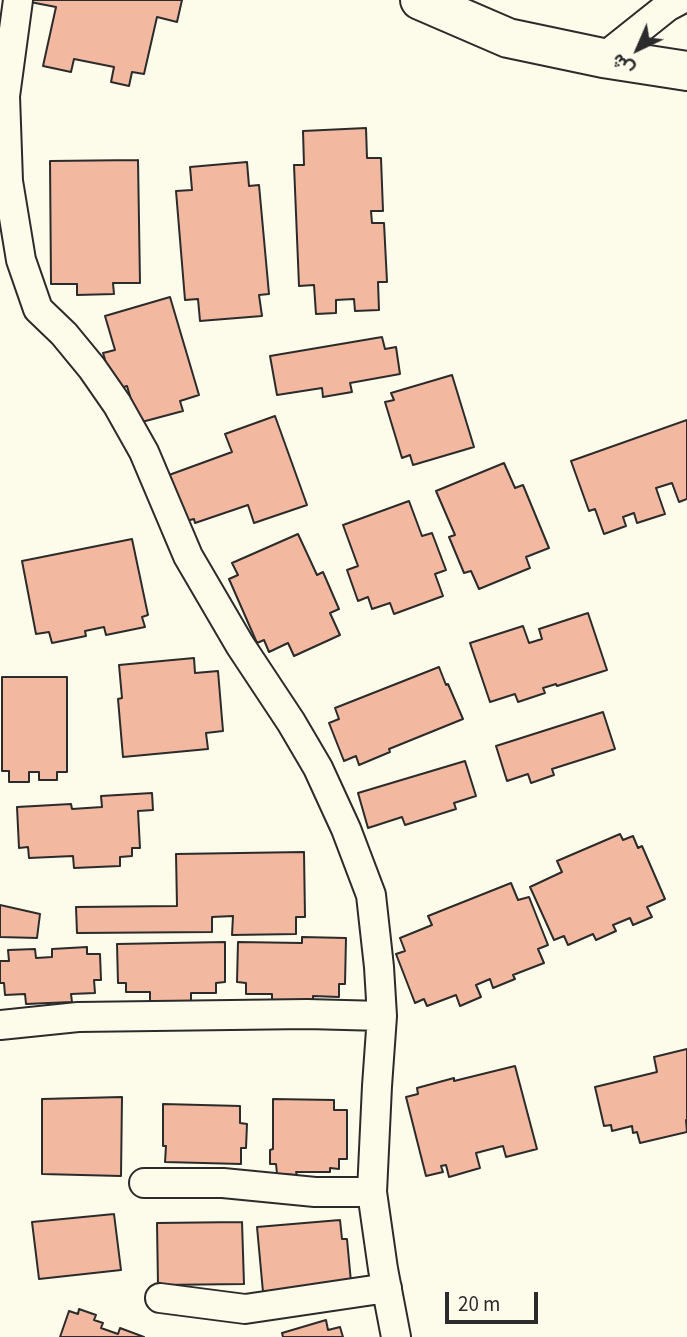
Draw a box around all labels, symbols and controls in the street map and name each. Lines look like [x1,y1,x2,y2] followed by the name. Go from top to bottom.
[603,14,673,84] north arrow
[605,47,641,82] text: ش
[449,1278,542,1322] scale bar
[458,1289,500,1319] text: 20 m

